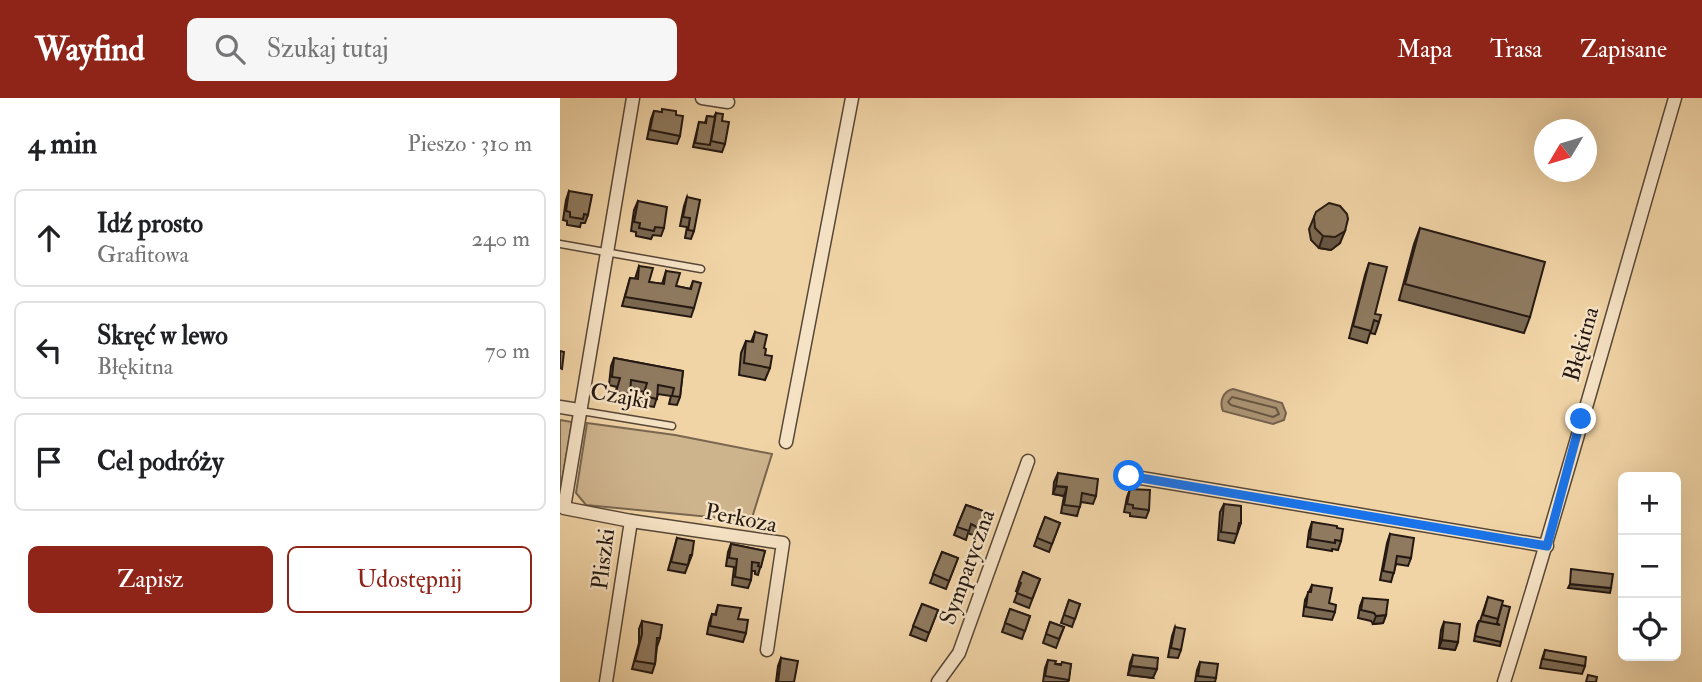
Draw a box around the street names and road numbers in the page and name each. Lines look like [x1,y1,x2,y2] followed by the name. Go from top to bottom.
[1557,303,1606,385] street label: Błękitna
[588,377,652,415] street label: Czajki
[702,497,780,539] street label: Perkoza
[933,505,1002,629] street label: Sympatyczna
[585,527,621,591] street label: Pliszki

